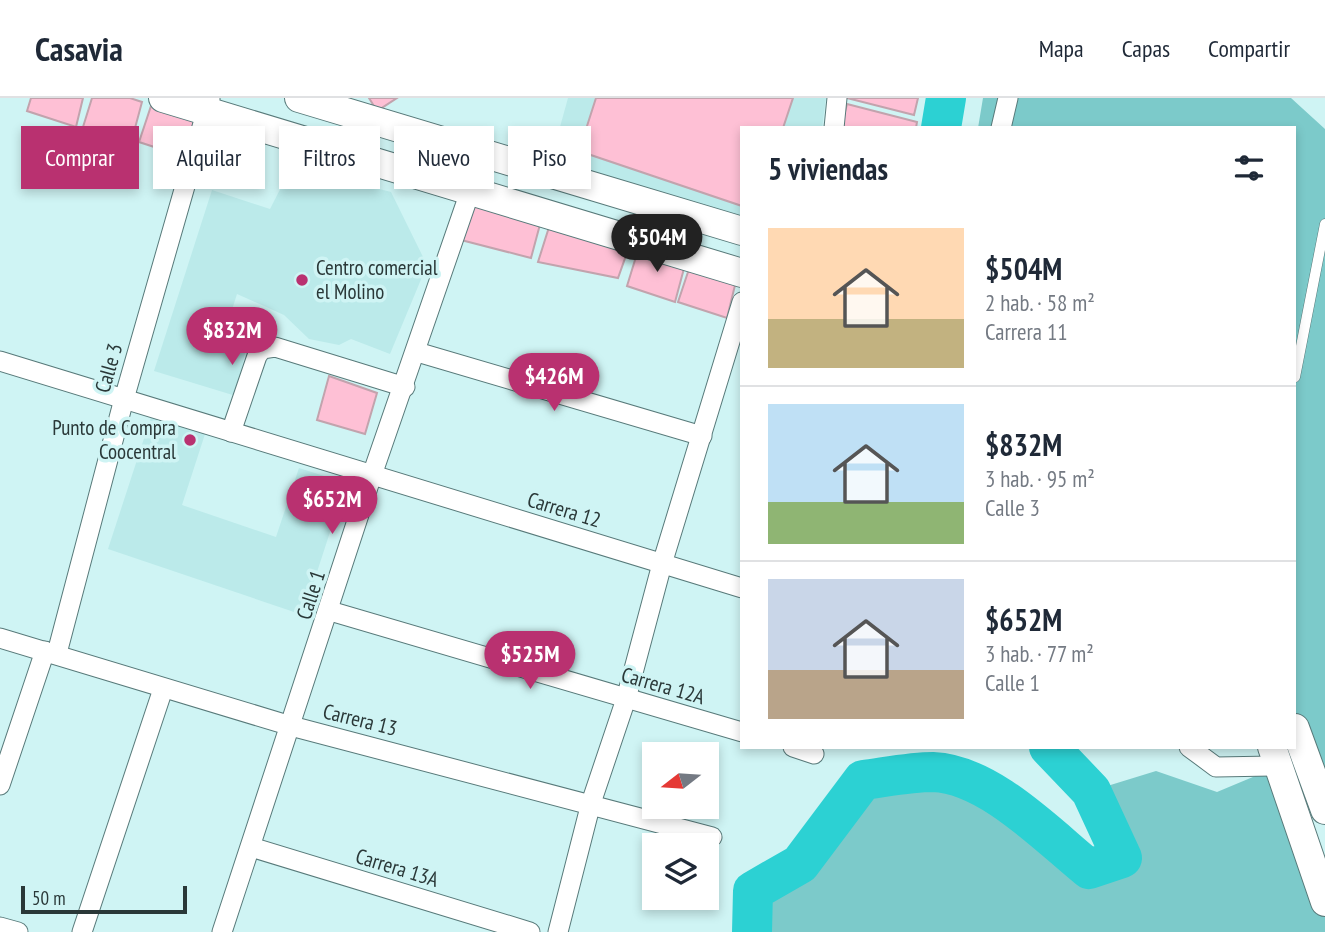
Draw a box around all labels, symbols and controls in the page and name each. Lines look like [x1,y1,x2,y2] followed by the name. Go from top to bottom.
[35,27,123,70] text: Casavia
[1039,33,1084,64] text: Mapa
[1122,33,1170,64] text: Capas
[1208,33,1290,64] text: Compartir
[21,126,139,189] chip: Comprar
[153,126,265,189] chip: Alquilar
[279,126,380,189] chip: Filtros
[394,126,494,189] chip: Nuevo
[508,126,591,189] chip: Piso
[768,149,888,188] text: 5 viviendas
[1230,149,1268,187] icon: filters
[608,214,706,274] pin: $504M
[627,222,687,251] text: $504M
[985,249,1062,288] text: $504M
[316,254,438,305] place label: Centro comercial el Molino
[824,256,908,340] icon: home
[294,272,310,288] marker: Centro comercial el Molino
[985,288,1095,317] text: 2 hab. · 58 m²
[183,308,281,367] pin: $832M
[202,315,262,344] text: $832M
[985,317,1068,346] text: Carrera 11
[89,340,128,396] street label: Calle 3
[505,354,603,413] pin: $426M
[524,361,584,390] text: $426M
[52,414,176,465] place label: Punto de Compra Coocentral
[985,425,1062,464] text: $832M
[182,432,198,448] marker: Punto de Compra Coocentral
[824,432,908,516] icon: home
[985,464,1095,493] text: 3 hab. · 95 m²
[283,476,381,536] pin: $652M
[302,484,362,513] text: $652M
[524,486,604,533] street label: Carrera 12
[985,493,1040,522] text: Calle 3
[290,567,331,623] street label: Calle 1
[985,600,1062,639] text: $652M
[824,607,908,691] icon: home
[481,632,579,691] pin: $525M
[500,639,560,668] text: $525M
[985,639,1094,668] text: 3 hab. · 77 m²
[618,661,708,710] street label: Carrera 12A
[985,668,1040,697] text: Calle 1
[320,697,400,742] street label: Carrera 13
[642,742,719,819] north arrow
[642,742,719,910] map controls
[642,833,719,910] button: layers
[352,842,442,893] street label: Carrera 13A
[21,883,187,915] scale bar
[32,886,66,910] text: 50 m

